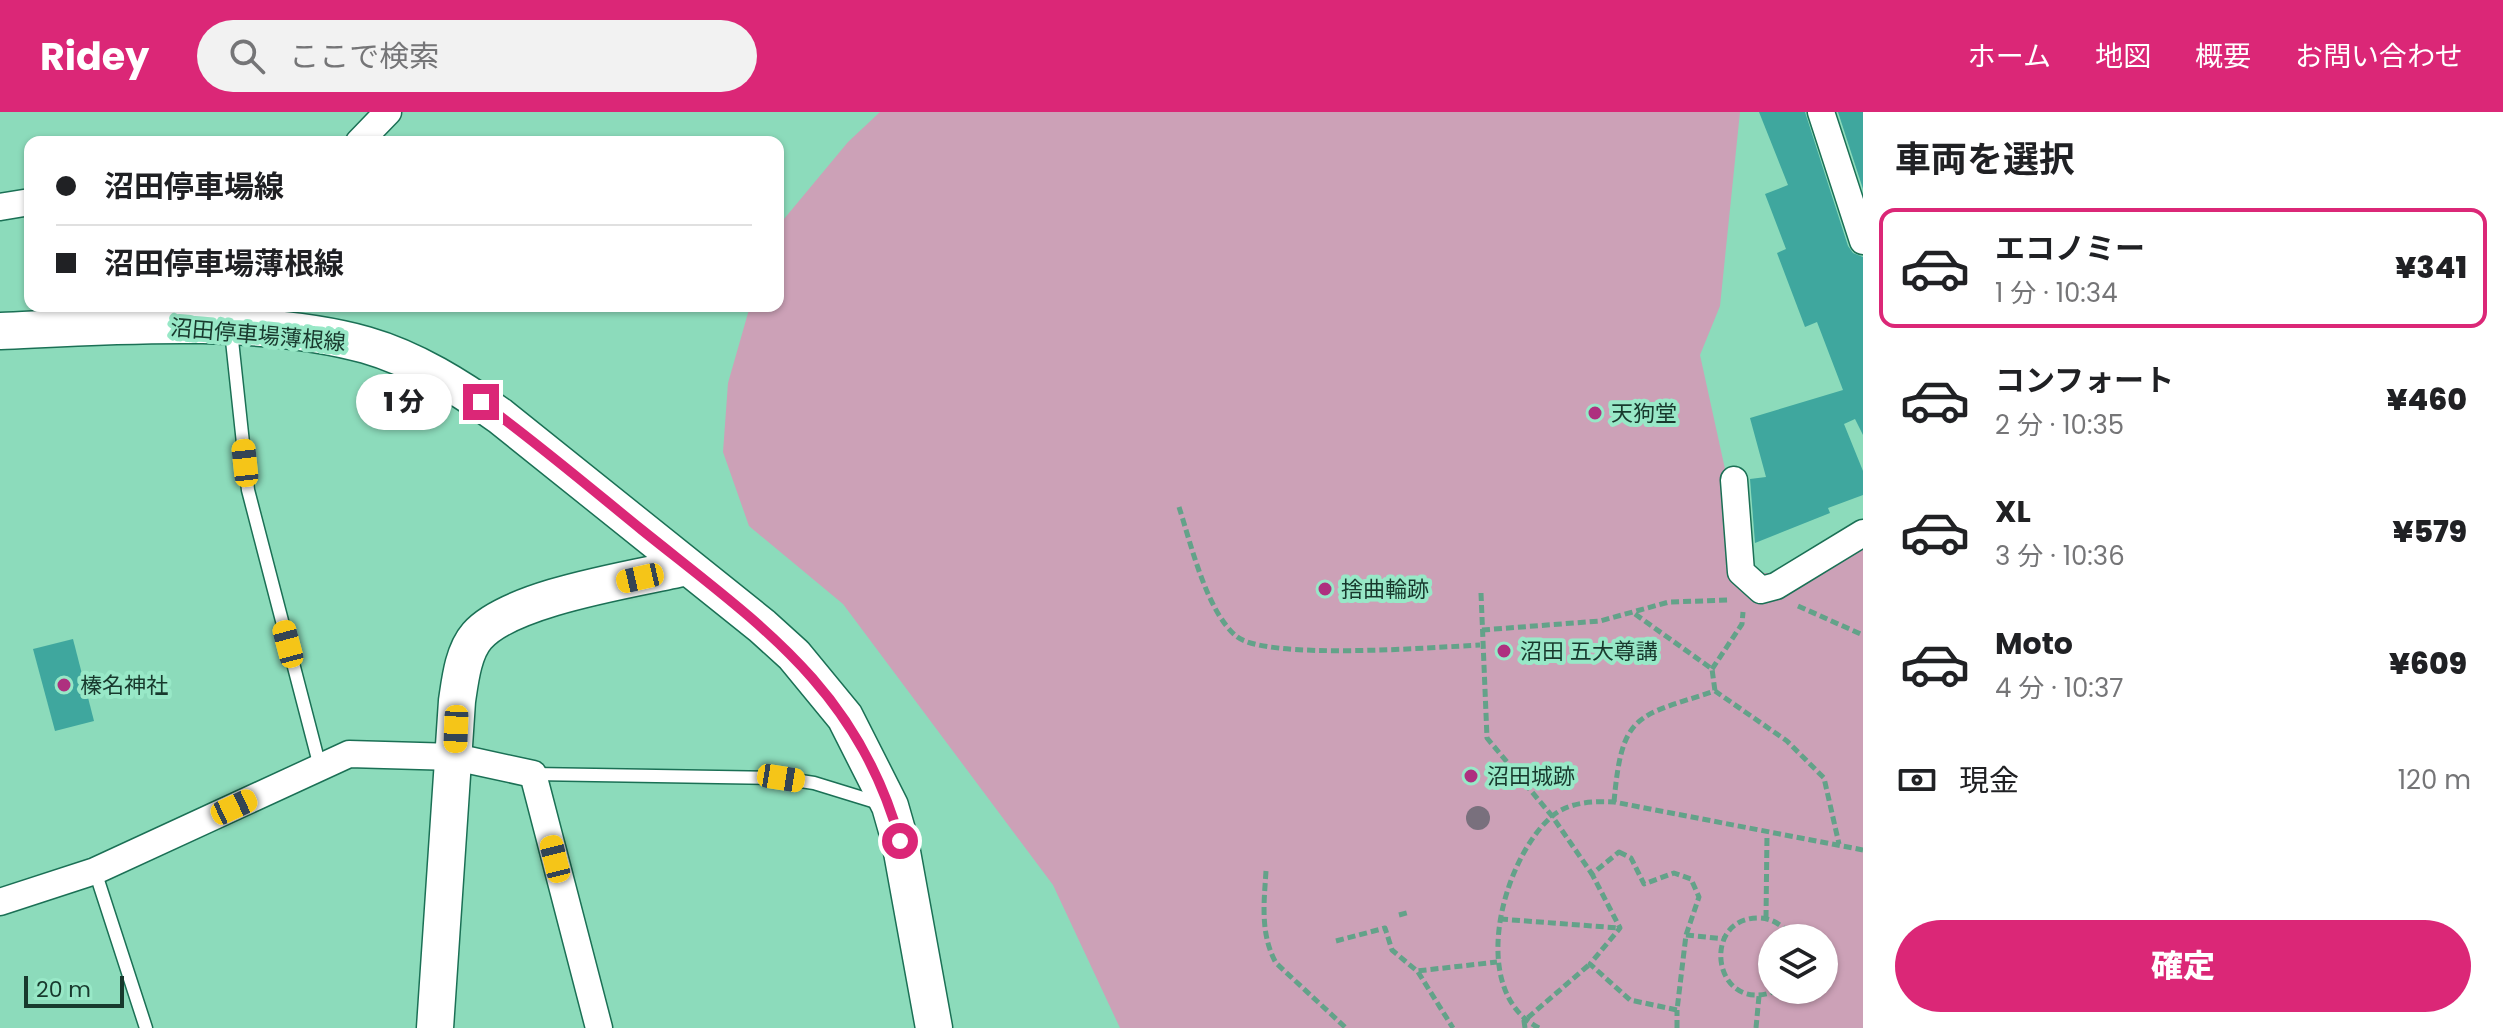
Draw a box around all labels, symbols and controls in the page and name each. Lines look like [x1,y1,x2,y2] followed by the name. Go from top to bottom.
[197,20,757,92] search box
[40,30,149,83] text: Ridey
[225,34,269,78] icon: search
[289,35,439,78] text: ここで検索
[1968,37,2051,76] text: ホーム
[2095,37,2151,76] text: 地図
[2195,37,2251,76] text: 概要
[2295,37,2463,76] text: お問い合わせ
[1895,134,2075,185] text: 車両を選択
[104,165,284,208] text: 沼田停車場線
[1995,227,2145,270] text: エコノミー
[1899,232,1971,304] icon: car
[104,242,344,285] text: 沼田停車場薄根線
[2395,246,2467,289] text: ¥341
[1995,275,2118,311] text: 1 分 · 10:34
[169,312,347,358] street label: 沼田停車場薄根線
[1995,359,2174,402] text: コンフォート
[1899,364,1971,436] icon: car
[357,374,453,430] callout: 1 分
[2386,378,2467,421] text: ¥460
[383,384,425,420] text: 1 分
[463,384,499,420] route end
[1611,398,1677,429] place label: 天狗堂
[1586,404,1604,422] marker: 天狗堂
[1995,407,2124,443] text: 2 分 · 10:35
[231,438,259,488] car
[1995,490,2031,533] text: XL
[1899,496,1971,568] icon: car
[2392,510,2467,553] text: ¥579
[1995,538,2125,574] text: 3 分 · 10:36
[614,561,666,595] car
[1341,574,1429,605] place label: 捨曲輪跡
[1316,580,1334,598] marker: 捨曲輪跡
[270,618,306,670] car
[1995,622,2073,665] text: Moto
[1899,628,1971,700] icon: car
[1520,636,1658,667] place label: 沼田 五大尊講
[1495,642,1513,660] marker: 沼田 五大尊講
[2389,642,2467,685] text: ¥609
[80,670,168,701] place label: 榛名神社
[1995,670,2123,706] text: 4 分 · 10:37
[55,676,73,694] marker: 榛名神社
[443,705,469,753] car
[1895,758,1939,802] icon: cash
[1959,759,2019,802] text: 現金
[1487,761,1575,792] place label: 沼田城跡
[755,762,807,794] car
[2398,762,2471,798] text: 120 m
[1462,767,1480,785] marker: 沼田城跡
[207,786,261,828] car
[882,823,918,859] route start
[538,833,572,885] car
[1895,920,2471,1012] button: 確定
[1758,924,1838,1004] map controls
[1758,924,1838,1004] button: layers
[24,972,124,1008] scale bar
[36,974,91,1005] text: 20 m

